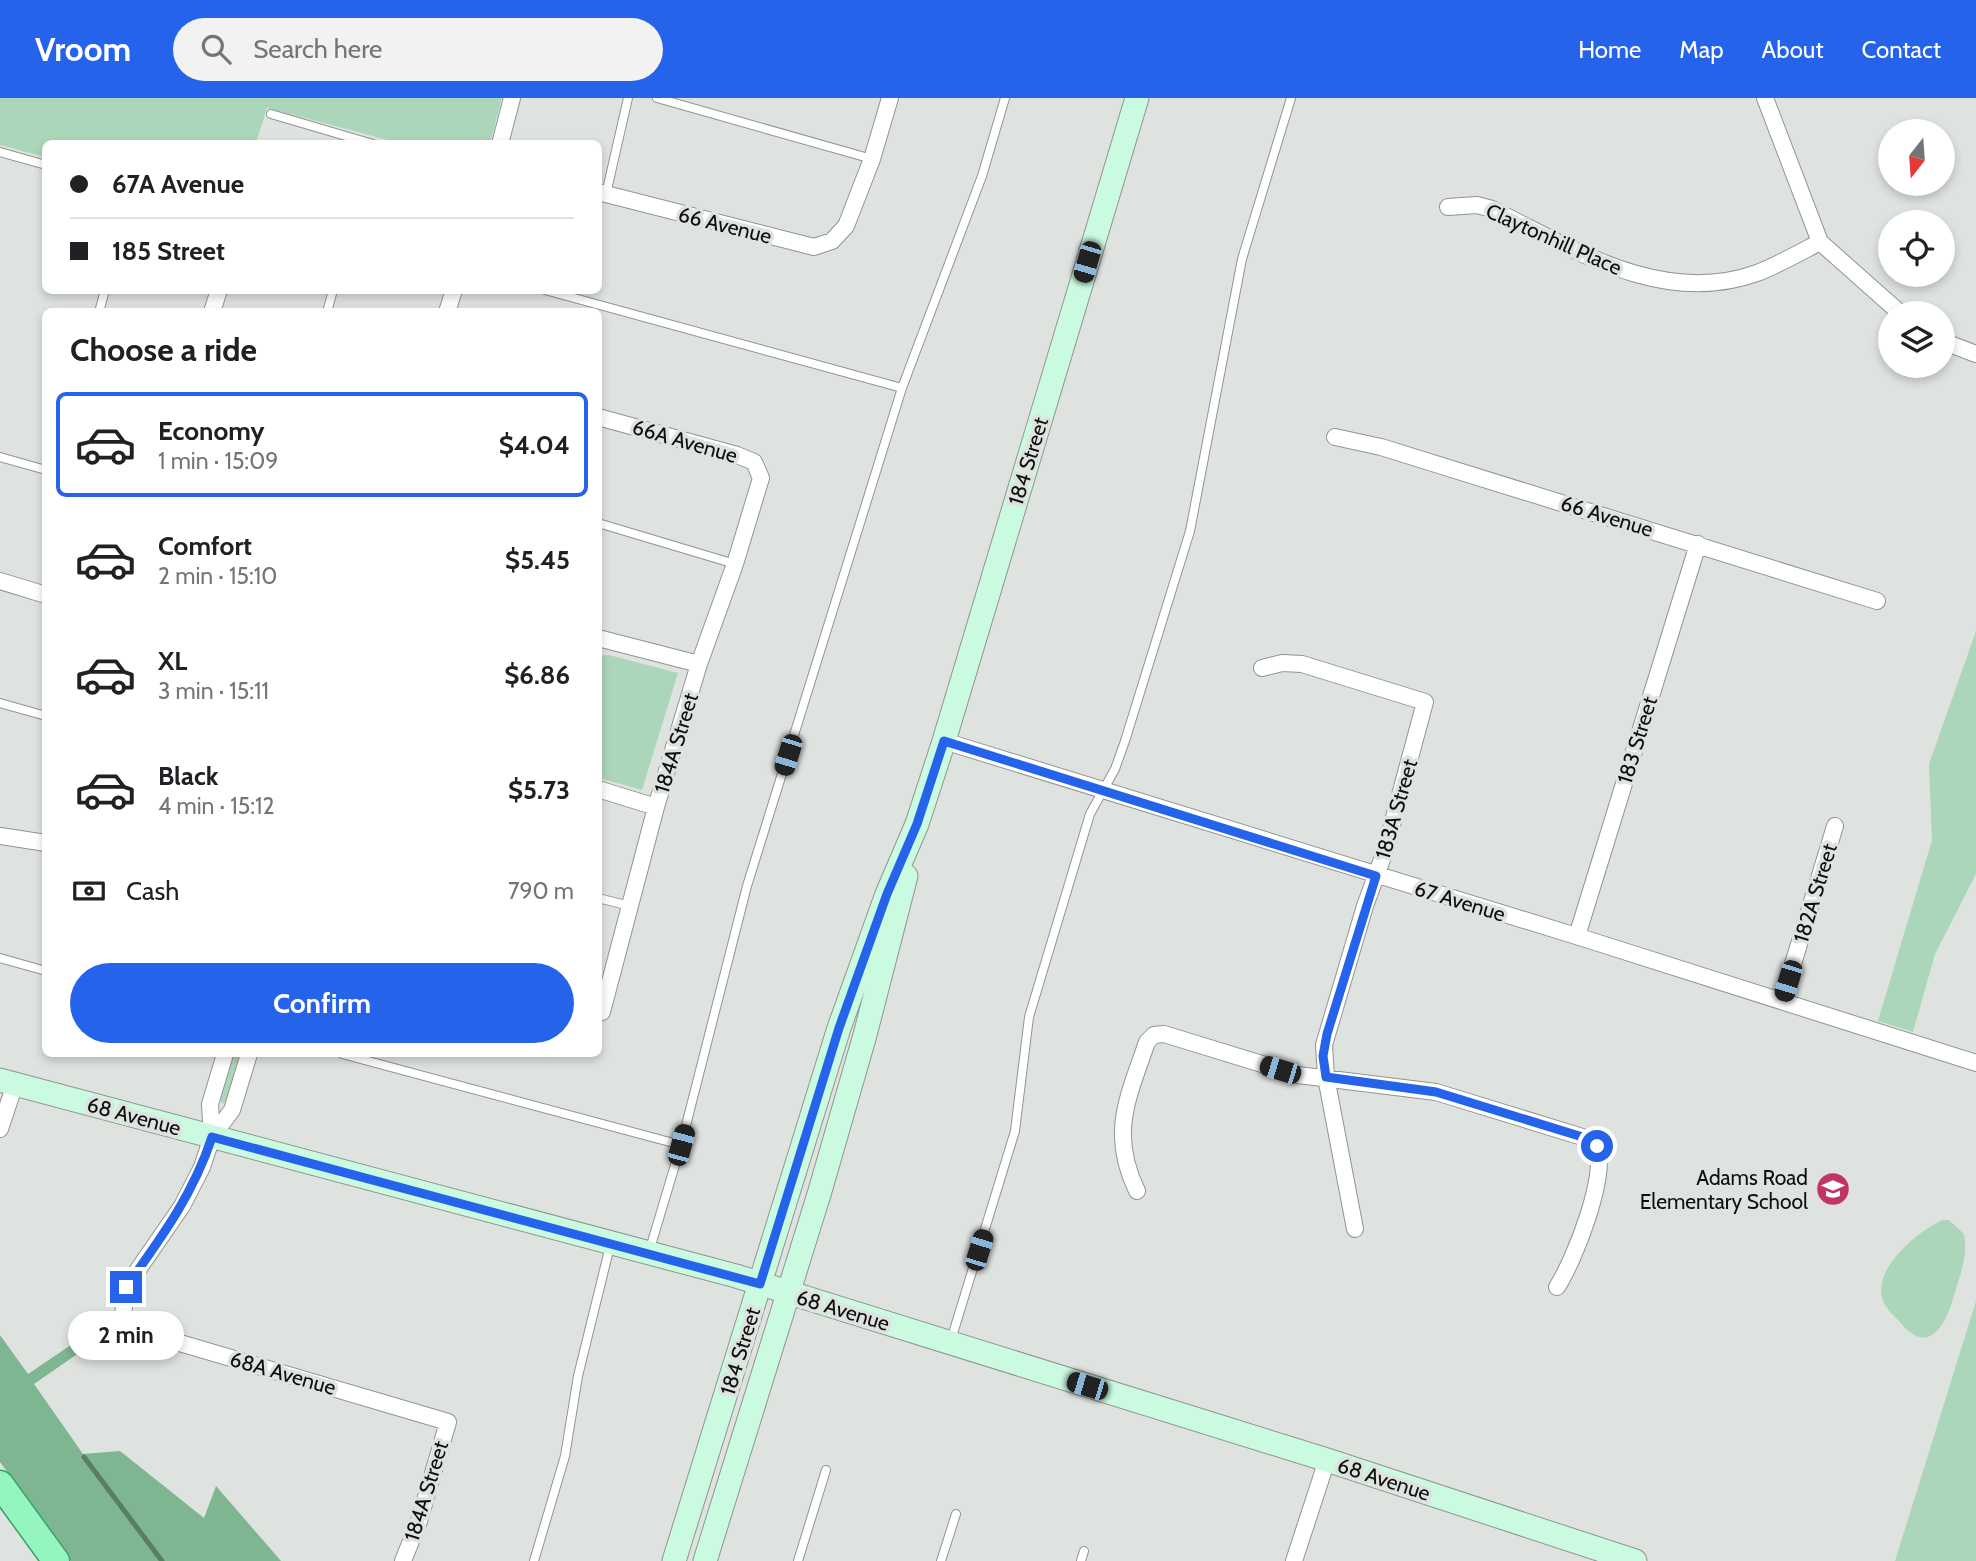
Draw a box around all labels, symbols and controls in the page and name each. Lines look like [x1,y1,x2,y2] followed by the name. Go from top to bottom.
[173,18,663,81] search box
[35,29,131,69] text: Vroom
[197,30,235,68] icon: search
[253,33,382,65] text: Search here
[1578,35,1641,64] text: Home
[1679,35,1724,64] text: Map
[1762,35,1824,64] text: About
[1862,35,1941,64] text: Contact
[1878,119,1955,196] north arrow
[1878,119,1955,378] map controls
[112,168,244,200] text: 67A Avenue
[1482,198,1626,280] street label: Claytonhill Place
[676,201,774,249] street label: 66 Avenue
[1878,210,1955,287] button: locate
[112,235,225,267] text: 185 Street
[1072,239,1103,285] car
[1878,301,1955,378] button: layers
[70,330,257,369] text: Choose a ride
[74,413,137,476] icon: car
[630,414,741,468] street label: 66A Avenue
[1003,414,1053,508] street label: 184 Street
[158,415,264,447] text: Economy
[499,429,570,461] text: $4.04
[158,447,278,475] text: 1 min · 15:09
[1558,490,1656,542] street label: 66 Avenue
[74,528,137,591] icon: car
[158,530,252,562] text: Comfort
[505,544,570,576] text: $5.45
[158,562,277,590] text: 2 min · 15:10
[74,643,137,706] icon: car
[158,645,187,677] text: XL
[504,659,570,691] text: $6.86
[158,677,269,705] text: 3 min · 15:11
[649,690,703,796] street label: 184A Street
[1612,693,1662,787] street label: 183 Street
[772,732,805,778] car
[1370,756,1422,862] street label: 183A Street
[74,758,137,821] icon: car
[158,760,218,792] text: Black
[508,774,570,806] text: $5.73
[158,792,274,820] text: 4 min · 15:12
[1788,840,1842,946] street label: 182A Street
[70,872,108,910] icon: cash
[126,875,179,907] text: Cash
[1412,875,1509,927] street label: 67 Avenue
[508,877,574,905] text: 790 m
[1772,958,1805,1004] car
[70,963,574,1043] button: Confirm
[1257,1054,1304,1086] car
[84,1092,184,1141] street label: 68 Avenue
[666,1122,697,1168] car
[1581,1130,1613,1162] route start
[1640,1165,1808,1214] place label: Adams Road Elementary School
[1814,1170,1852,1208] school or university icon: Adams Road Elementary School
[963,1227,996,1273] car
[110,1271,142,1303] route end
[793,1284,893,1336] street label: 68 Avenue
[715,1304,765,1398] street label: 184 Street
[68,1312,184,1360] callout: 2 min
[98,1321,154,1349] text: 2 min
[227,1346,339,1400] street label: 68A Avenue
[1064,1370,1111,1402] car
[399,1438,453,1544] street label: 184A Street
[1334,1452,1434,1506] street label: 68 Avenue

